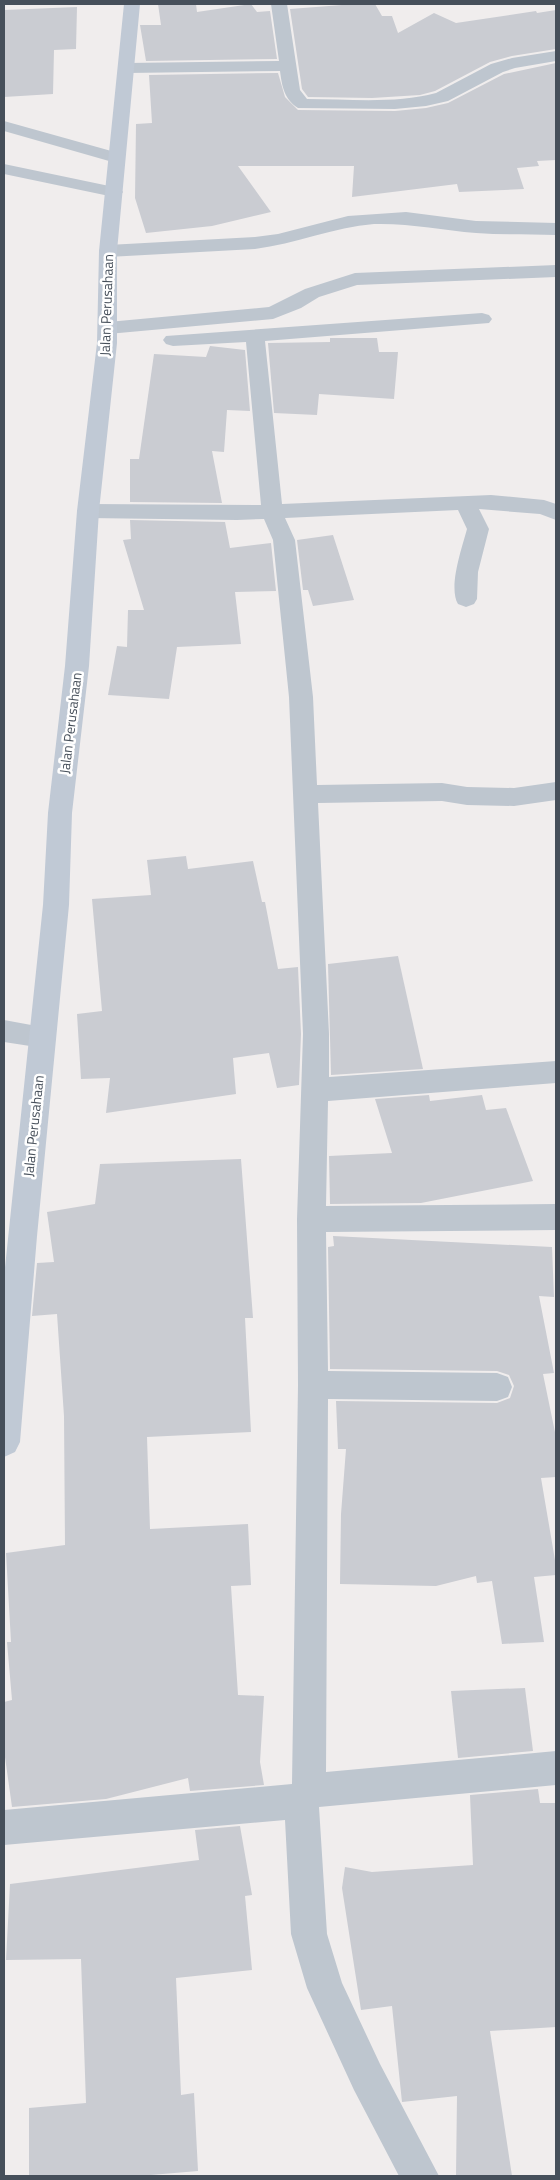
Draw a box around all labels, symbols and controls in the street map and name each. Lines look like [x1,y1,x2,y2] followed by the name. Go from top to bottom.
[94,254,118,356] street label: Jalan Perusahaan
[53,671,87,775] street label: Jalan Perusahaan
[17,1074,49,1178] street label: Jalan Perusahaan

